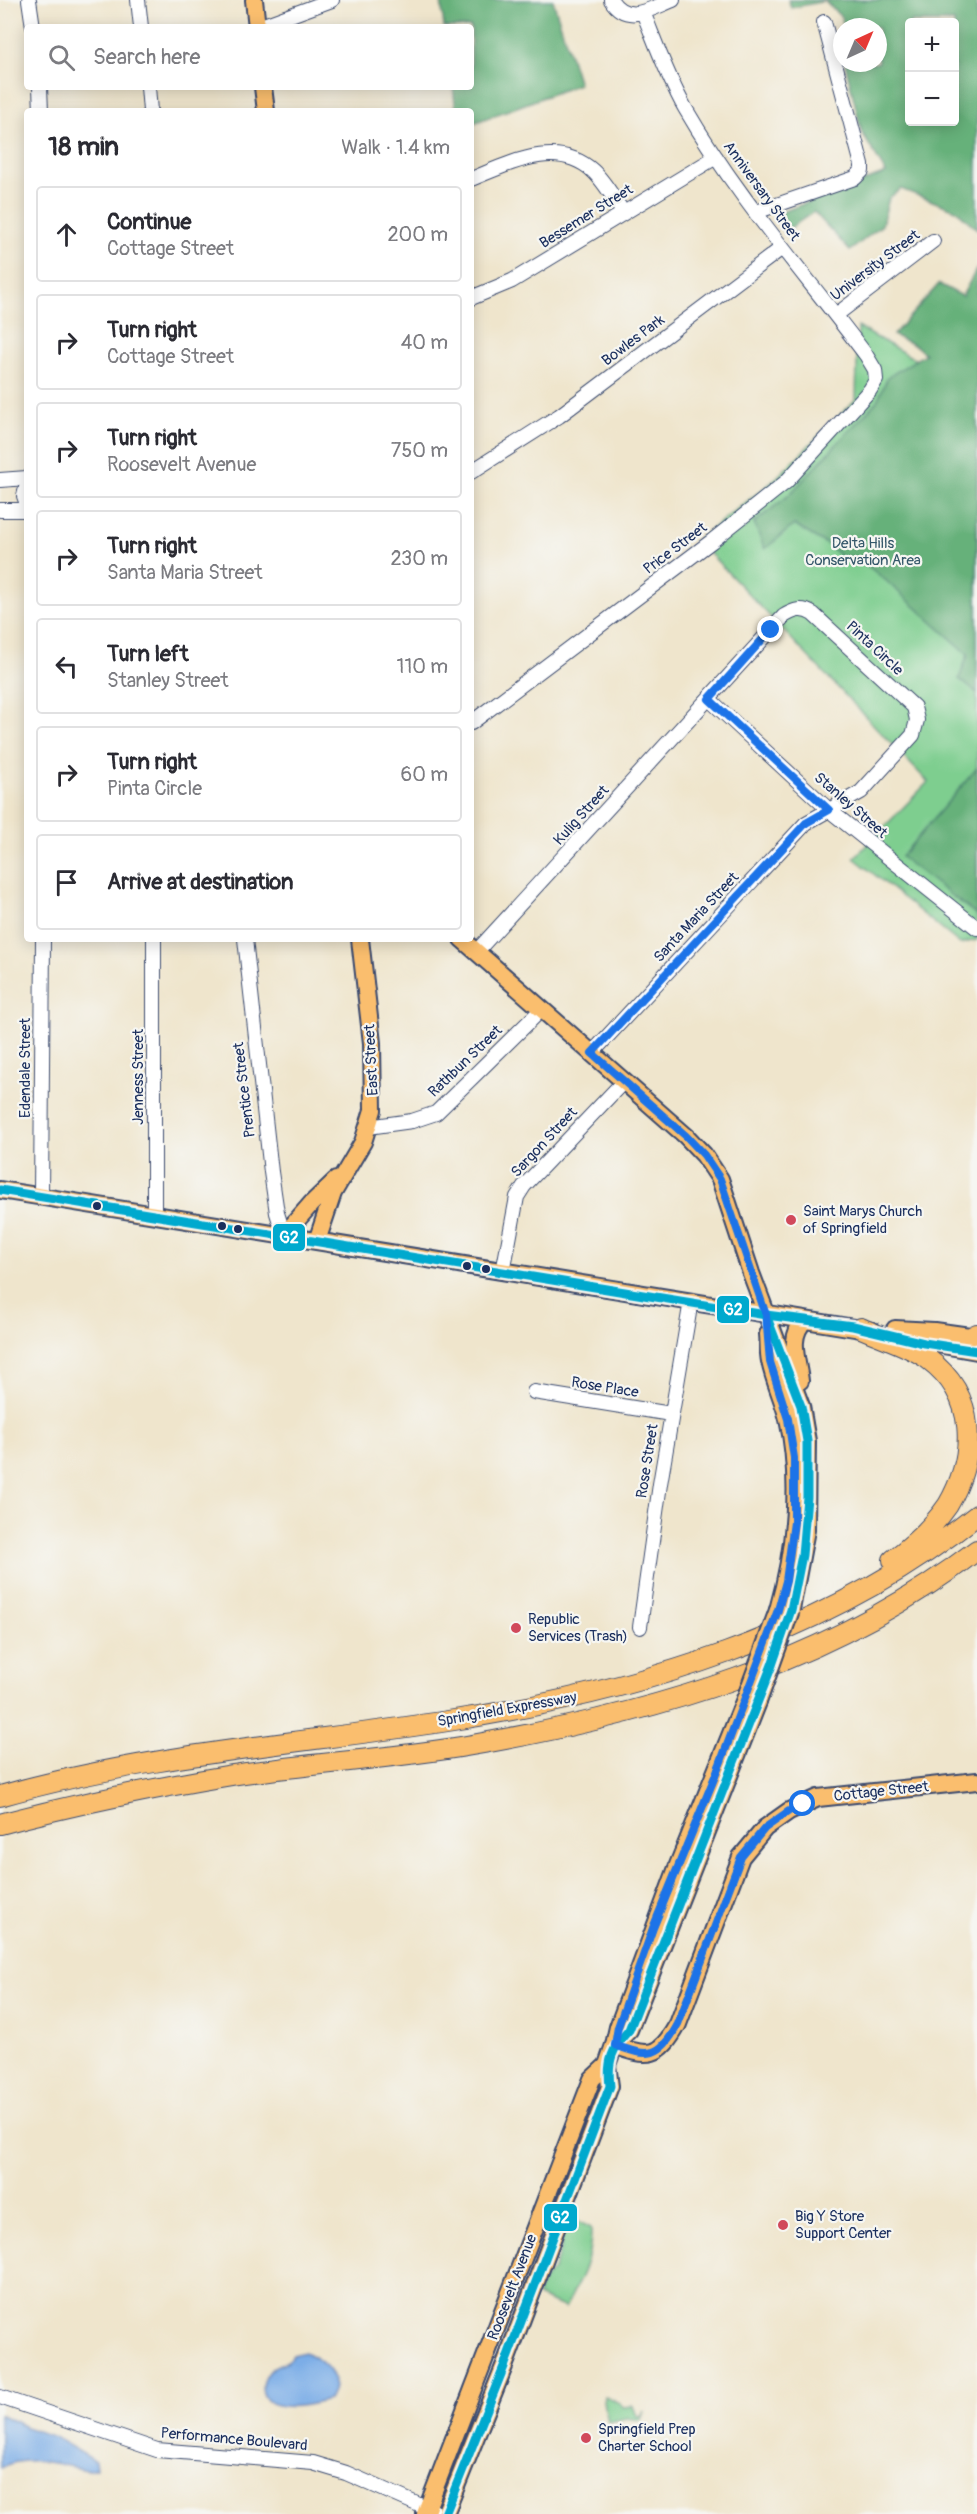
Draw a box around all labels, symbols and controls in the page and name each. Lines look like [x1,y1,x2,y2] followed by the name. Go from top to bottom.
[833,18,887,72] north arrow
[905,18,959,126] map controls
[905,18,959,72] button: +
[24,24,474,90] search box
[45,41,78,74] icon: search
[93,43,200,71] text: Search here
[905,72,959,126] button: −
[48,131,119,163] text: 18 min
[341,135,450,160] text: Walk · 1.4 km
[719,138,805,246] street label: Anniversary Street
[536,180,637,253] street label: Bessemer Street
[107,208,191,236] text: Continue
[50,218,83,251] icon: ahead
[387,222,448,247] text: 200 m
[827,225,924,305] street label: University Street
[107,236,234,261] text: Cottage Street
[598,310,669,370] street label: Bowles Park
[107,316,197,344] text: Turn right
[50,326,83,359] icon: right
[401,330,448,355] text: 40 m
[107,344,234,369] text: Cottage Street
[107,424,197,452] text: Turn right
[50,434,83,467] icon: right
[391,438,448,463] text: 750 m
[107,452,256,477] text: Roosevelt Avenue
[640,518,712,579] street label: Price Street
[107,532,197,560] text: Turn right
[805,534,921,570] park label: Delta Hills Conservation Area
[50,542,83,575] icon: right
[391,546,448,571] text: 230 m
[107,560,262,585] text: Santa Maria Street
[757,616,783,642] route end
[842,617,908,680] street label: Pinta Circle
[107,640,189,668] text: Turn left
[50,650,83,683] icon: left
[397,654,448,679] text: 110 m
[107,668,228,693] text: Stanley Street
[107,748,197,776] text: Turn right
[50,758,83,791] icon: right
[401,762,448,787] text: 60 m
[810,768,892,843] street label: Stanley Street
[107,776,202,801] text: Pinta Circle
[549,781,614,849] street label: Kulig Street
[50,866,83,899] icon: arrive
[107,868,293,896] text: Arrive at destination
[650,868,744,966] street label: Santa Maria Street
[16,1017,35,1118] street label: Edendale Street
[424,1021,507,1101] street label: Rathbun Street
[360,1023,383,1096] street label: East Street
[129,1028,148,1125] street label: Jenness Street
[229,1040,260,1139] street label: Prentice Street
[507,1103,582,1181] street label: Sargon Street
[91,1200,103,1212] unlabelled marker
[803,1202,922,1238] place label: Saint Marys Church of Springfield
[784,1213,798,1227] marker: Saint Marys Church of Springfield
[216,1220,228,1232] unlabelled marker
[232,1223,244,1235] unlabelled marker
[272,1223,306,1252] line badge: G2
[279,1228,299,1248] text: G2
[461,1260,473,1272] unlabelled marker
[480,1263,492,1275] unlabelled marker
[716,1295,750,1324] line badge: G2
[723,1300,743,1320] text: G2
[570,1373,641,1402] street label: Rose Place
[632,1422,663,1499] street label: Rose Street
[528,1610,628,1646] place label: Republic Services (Trash)
[509,1621,523,1635] marker: Republic Services (Trash)
[436,1688,579,1731] street label: Springfield Expressway
[833,1777,930,1806] street label: Cottage Street
[789,1790,815,1816] route start
[543,2203,578,2232] line badge: G2
[795,2207,892,2243] place label: Big Y Store Support Center
[550,2208,570,2228] text: G2
[776,2218,790,2232] marker: Big Y Store Support Center
[484,2231,542,2343] street label: Roosevelt Avenue
[598,2420,696,2456] place label: Springfield Prep Charter School
[160,2424,308,2455] street label: Performance Boulevard
[579,2431,593,2445] marker: Springfield Prep Charter School

